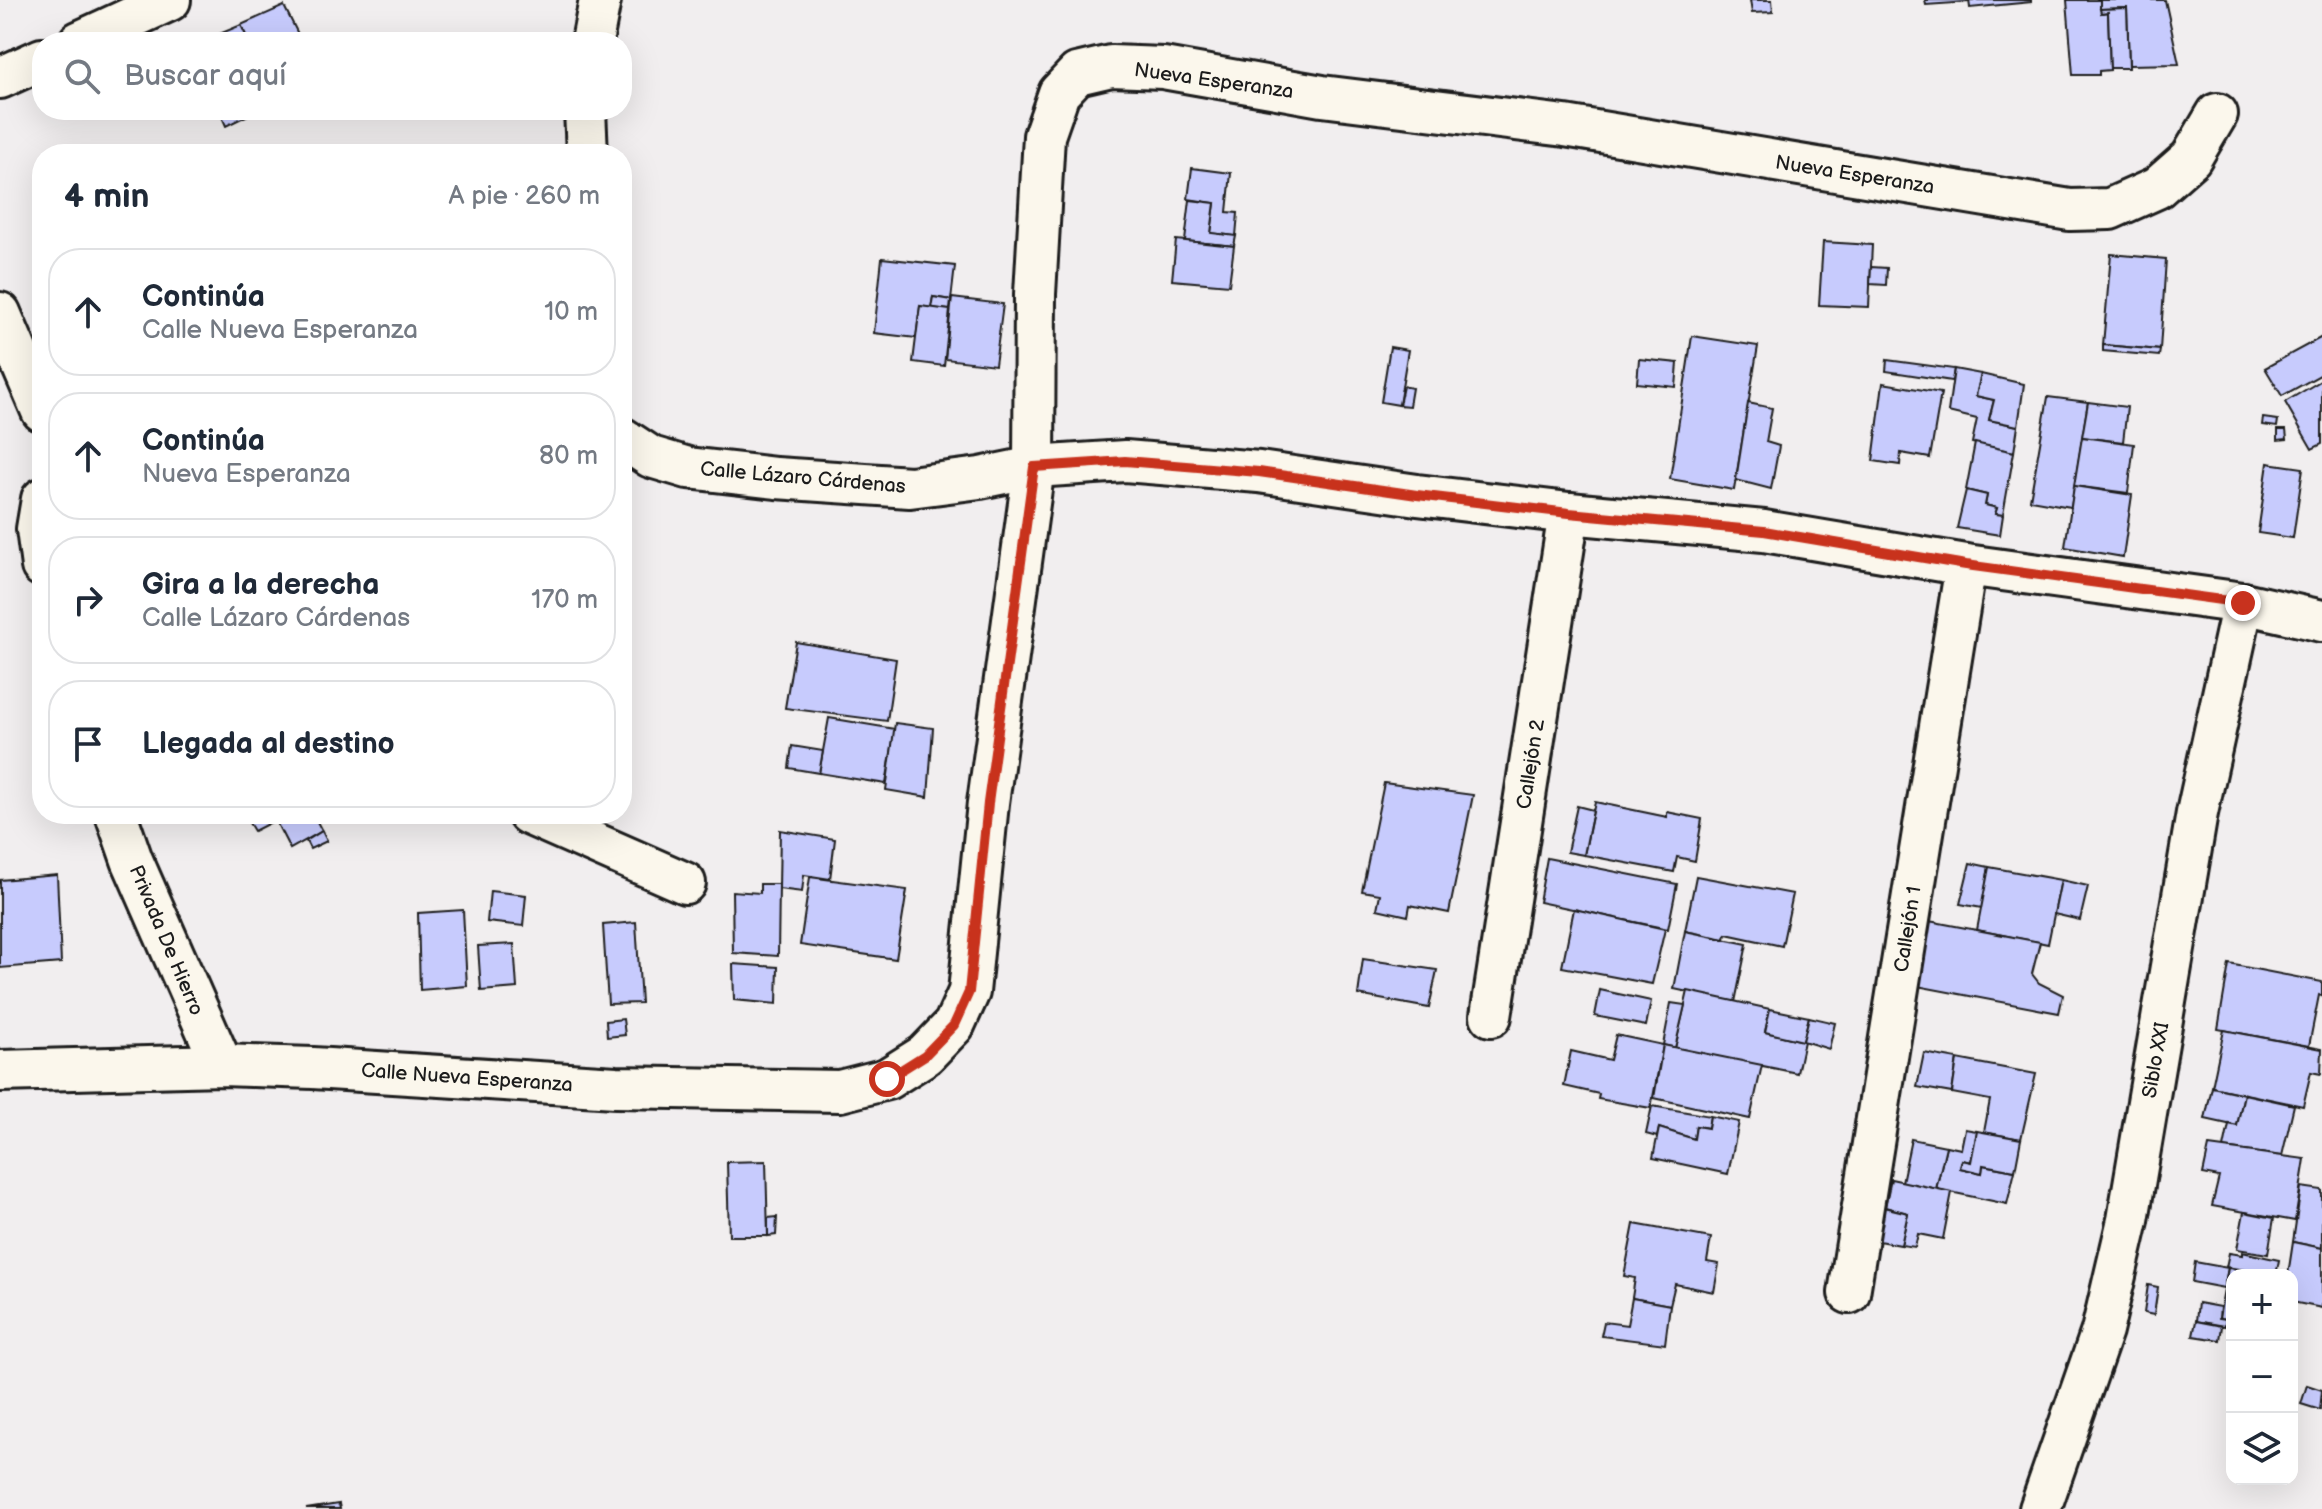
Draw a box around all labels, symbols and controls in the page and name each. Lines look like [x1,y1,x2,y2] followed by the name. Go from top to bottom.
[32,32,632,120] search box
[60,54,104,98] icon: search
[124,58,286,94] text: Buscar aquí
[1133,58,1295,104] street label: Nueva Esperanza
[1774,151,1936,199] street label: Nueva Esperanza
[64,176,150,217] text: 4 min
[449,181,600,212] text: A pie · 260 m
[142,279,265,315] text: Continúa
[66,290,110,334] icon: ahead
[544,297,598,328] text: 10 m
[142,315,418,346] text: Calle Nueva Esperanza
[142,423,265,459] text: Continúa
[66,434,110,478] icon: ahead
[539,441,598,472] text: 80 m
[699,457,907,499] street label: Calle Lázaro Cárdenas
[142,459,351,490] text: Nueva Esperanza
[142,567,379,603] text: Gira a la derecha
[66,578,110,622] icon: right
[531,585,598,616] text: 170 m
[2225,585,2261,621] route end
[142,603,410,634] text: Calle Lázaro Cárdenas
[1512,717,1550,811] street label: Callejón 2
[66,722,110,766] icon: arrive
[142,726,395,762] text: Llegada al destino
[124,862,209,1019] street label: Privada De Hierro
[1889,884,1927,974] street label: Callejón 1
[2138,1020,2174,1100] street label: Siblo XXI
[360,1059,574,1097] street label: Calle Nueva Esperanza
[869,1061,905,1097] route start
[2226,1269,2298,1485] map controls
[2226,1269,2298,1341] button: +
[2226,1341,2298,1413] button: −
[2226,1413,2298,1485] button: layers

